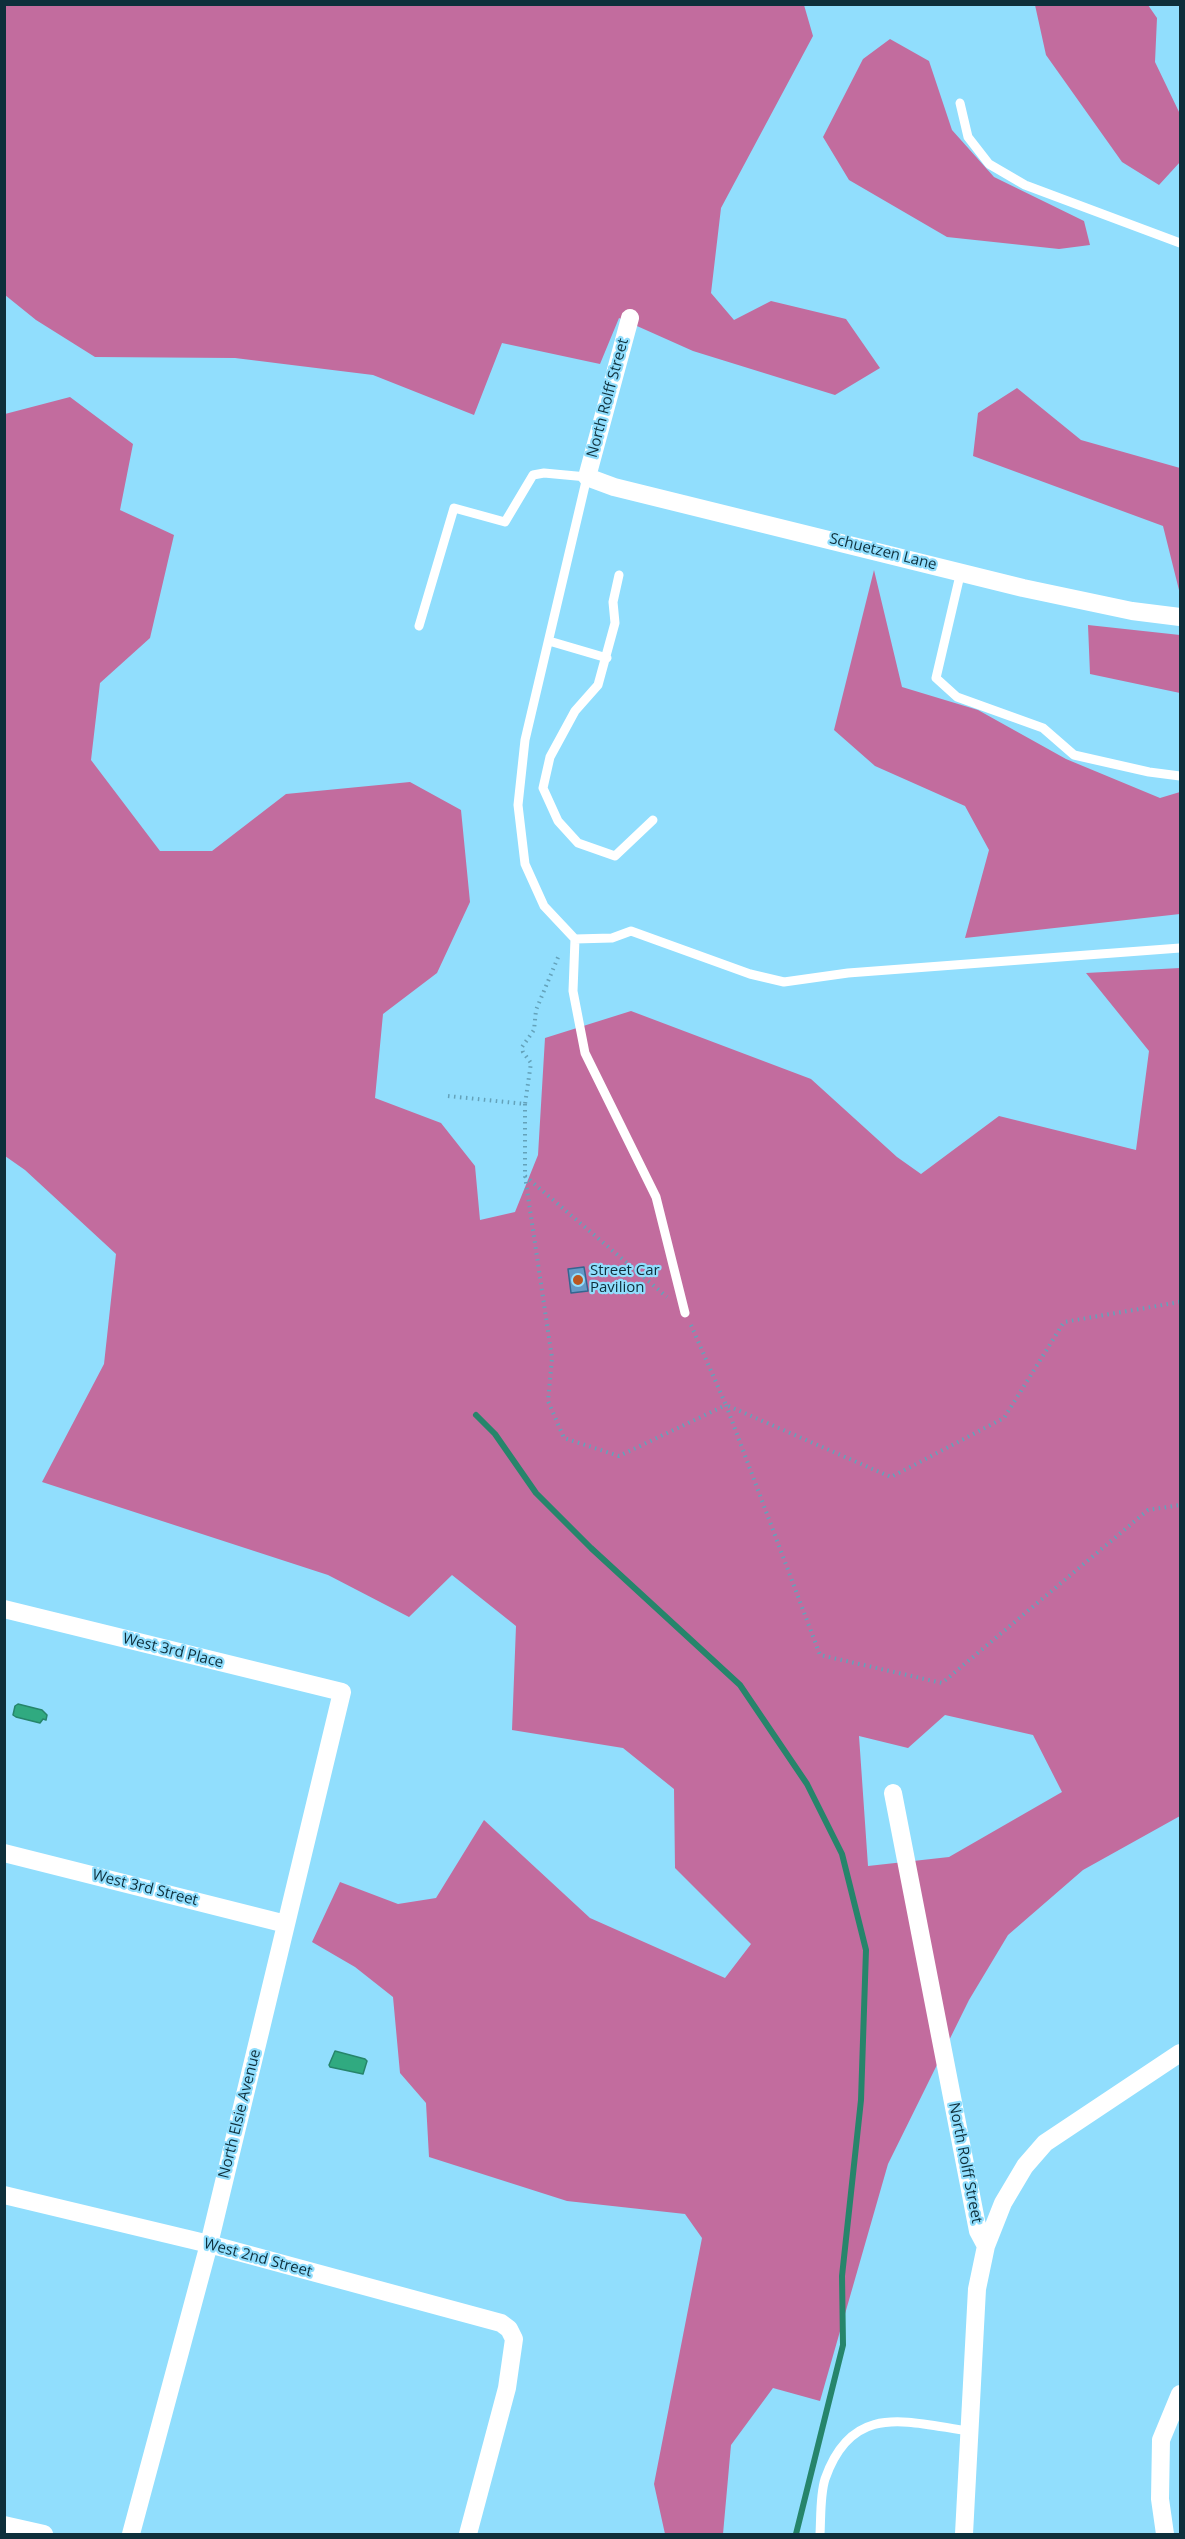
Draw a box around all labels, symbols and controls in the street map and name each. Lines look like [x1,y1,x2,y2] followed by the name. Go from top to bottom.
[583,336,633,460] street label: North Rolff Street
[827,530,939,574] street label: Schuetzen Lane
[590,1262,660,1297] place label: Street Car Pavilion
[571,1273,585,1287] marker: Street Car Pavilion
[121,1630,225,1672] street label: West 3rd Place
[90,1866,200,1910] street label: West 3rd Street
[215,2048,265,2180] street label: North Elsie Avenue
[944,2101,986,2225] street label: North Rolff Street
[202,2235,314,2281] street label: West 2nd Street

